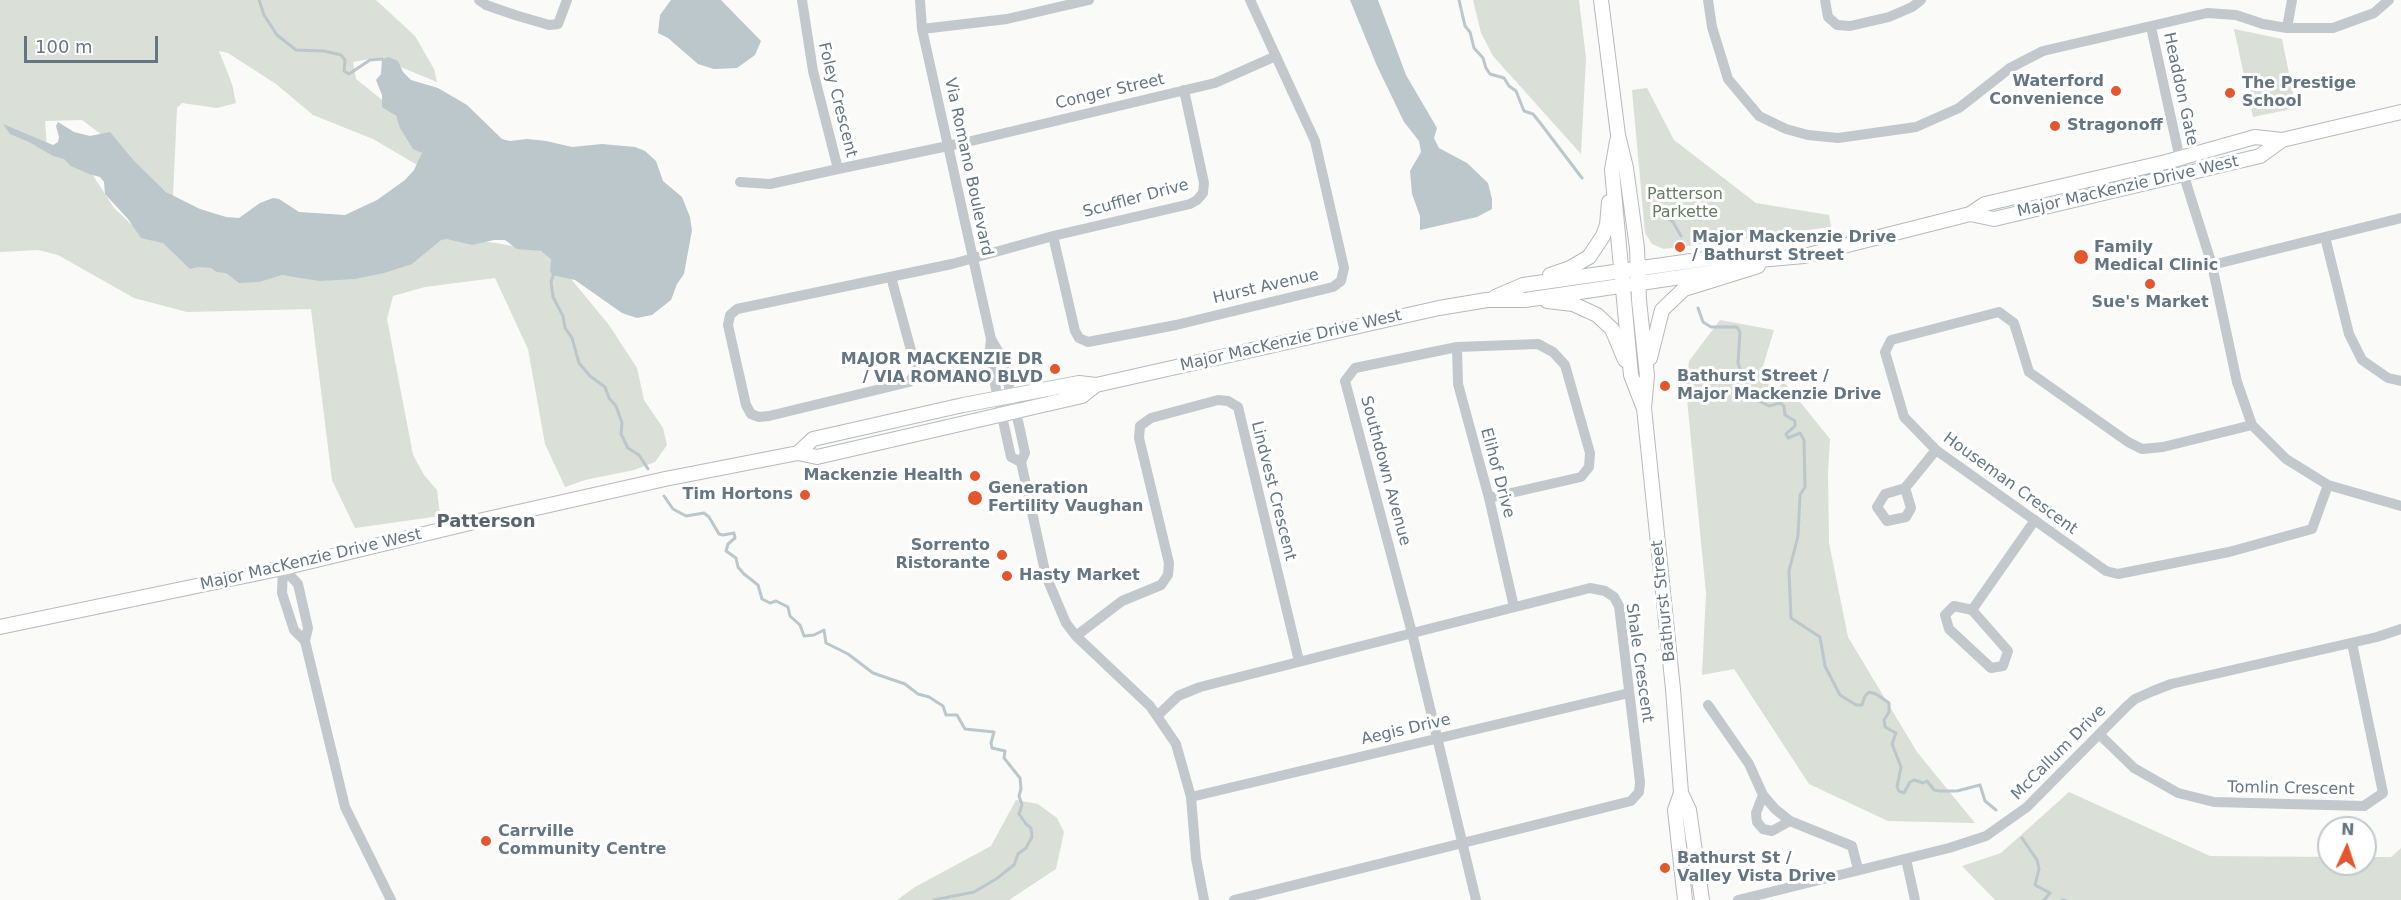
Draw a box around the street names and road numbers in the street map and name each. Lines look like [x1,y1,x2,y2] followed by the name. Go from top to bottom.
[2159,31,2201,147] street label: Headdon Gate
[813,40,861,160] street label: Foley Crescent
[1054,70,1166,114] street label: Conger Street
[940,76,996,258] street label: Via Romano Boulevard
[2016,152,2240,222] street label: Major MacKenzie Drive West
[1081,176,1191,222] street label: Scuffler Drive
[1211,266,1321,308] street label: Hurst Avenue
[1179,306,1403,376] street label: Major MacKenzie Drive West
[1356,394,1414,548] street label: Southdown Avenue
[1246,419,1300,563] street label: Lindvest Crescent
[1476,426,1518,520] street label: Elihof Drive
[1939,429,2081,539] street label: Houseman Crescent
[199,525,423,595] street label: Major MacKenzie Drive West
[1648,539,1680,663] street label: Bathurst Street
[1621,602,1657,724] street label: Shale Crescent
[2008,702,2110,804] street label: McCallum Drive
[1359,710,1453,750] street label: Aegis Drive
[2227,778,2355,800] street label: Tomlin Crescent

